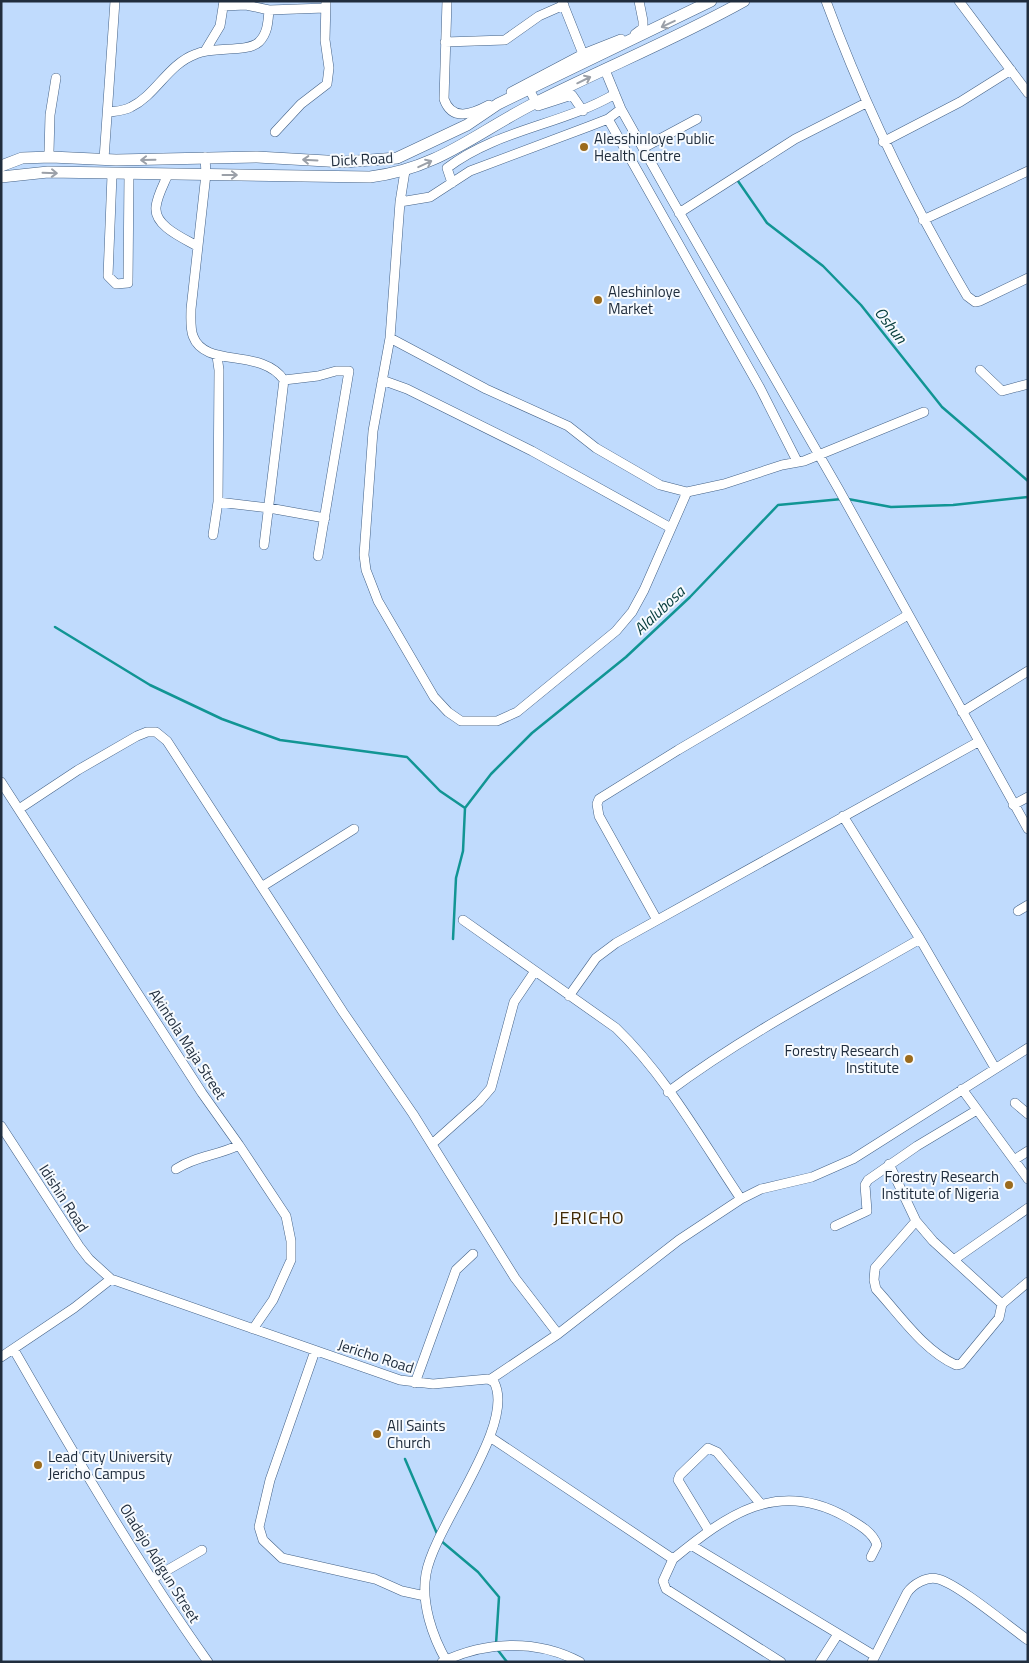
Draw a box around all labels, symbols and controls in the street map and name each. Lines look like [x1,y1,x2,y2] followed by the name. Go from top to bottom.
[661,20,676,29] one-way arrow
[576,75,591,85] one-way arrow
[594,127,715,167] place label: Alesshinloye Public Health Centre
[578,141,590,153] marker: Alesshinloye Public Health Centre
[330,146,394,172] street label: Dick Road
[140,155,156,165] one-way arrow
[302,155,318,165] one-way arrow
[417,159,432,168] one-way arrow
[41,168,57,177] one-way arrow
[221,170,237,179] one-way arrow
[608,280,680,320] place label: Aleshinloye Market
[592,294,604,306] marker: Aleshinloye Market
[869,302,914,349] water label: Oshun
[628,579,691,640] water label: Alalubosa
[144,984,233,1104] street label: Akintola Maja Street
[784,1039,899,1079] place label: Forestry Research Institute
[903,1053,915,1065] marker: Forestry Research Institute
[33,1159,95,1237] street label: Idishin Road
[881,1165,999,1205] place label: Forestry Research Institute of Nigeria
[1003,1179,1015,1191] marker: Forestry Research Institute of Nigeria
[553,1204,625,1231] district label: JERICHO
[335,1333,417,1379] street label: Jericho Road
[387,1414,445,1454] place label: All Saints Church
[371,1428,383,1440] marker: All Saints Church
[48,1445,172,1485] place label: Lead City University Jericho Campus
[32,1459,44,1471] marker: Lead City University Jericho Campus
[114,1499,206,1628] street label: Oladejo Adigun Street

